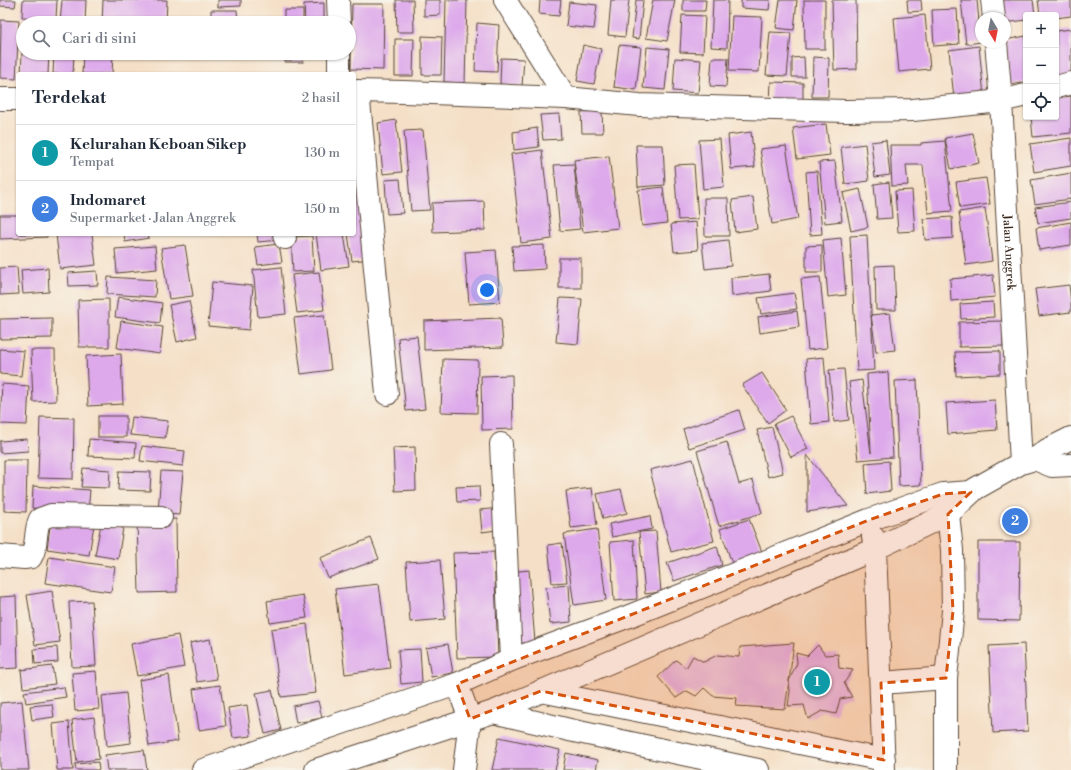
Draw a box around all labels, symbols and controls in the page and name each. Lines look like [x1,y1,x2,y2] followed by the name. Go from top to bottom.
[975,12,1011,48] north arrow
[1023,12,1059,120] map controls
[1023,12,1059,48] button: +
[16,16,356,60] search box
[30,27,52,49] icon: search
[62,29,137,48] text: Cari di sini
[1023,48,1059,84] button: −
[1023,84,1059,120] button: locate
[32,87,106,109] text: Terdekat
[302,90,340,106] text: 2 hasil
[70,135,247,154] text: Kelurahan Keboan Sikep
[42,145,48,161] text: 1
[305,145,340,161] text: 130 m
[70,154,115,170] text: Tempat
[70,191,146,210] text: Indomaret
[41,201,49,217] text: 2
[305,201,340,217] text: 150 m
[70,210,236,226] text: Supermarket · Jalan Anggrek
[1000,213,1019,292] street label: Jalan Anggrek
[477,280,497,300] your location
[1002,506,1028,536] pin: 2
[804,667,830,697] pin: 1

